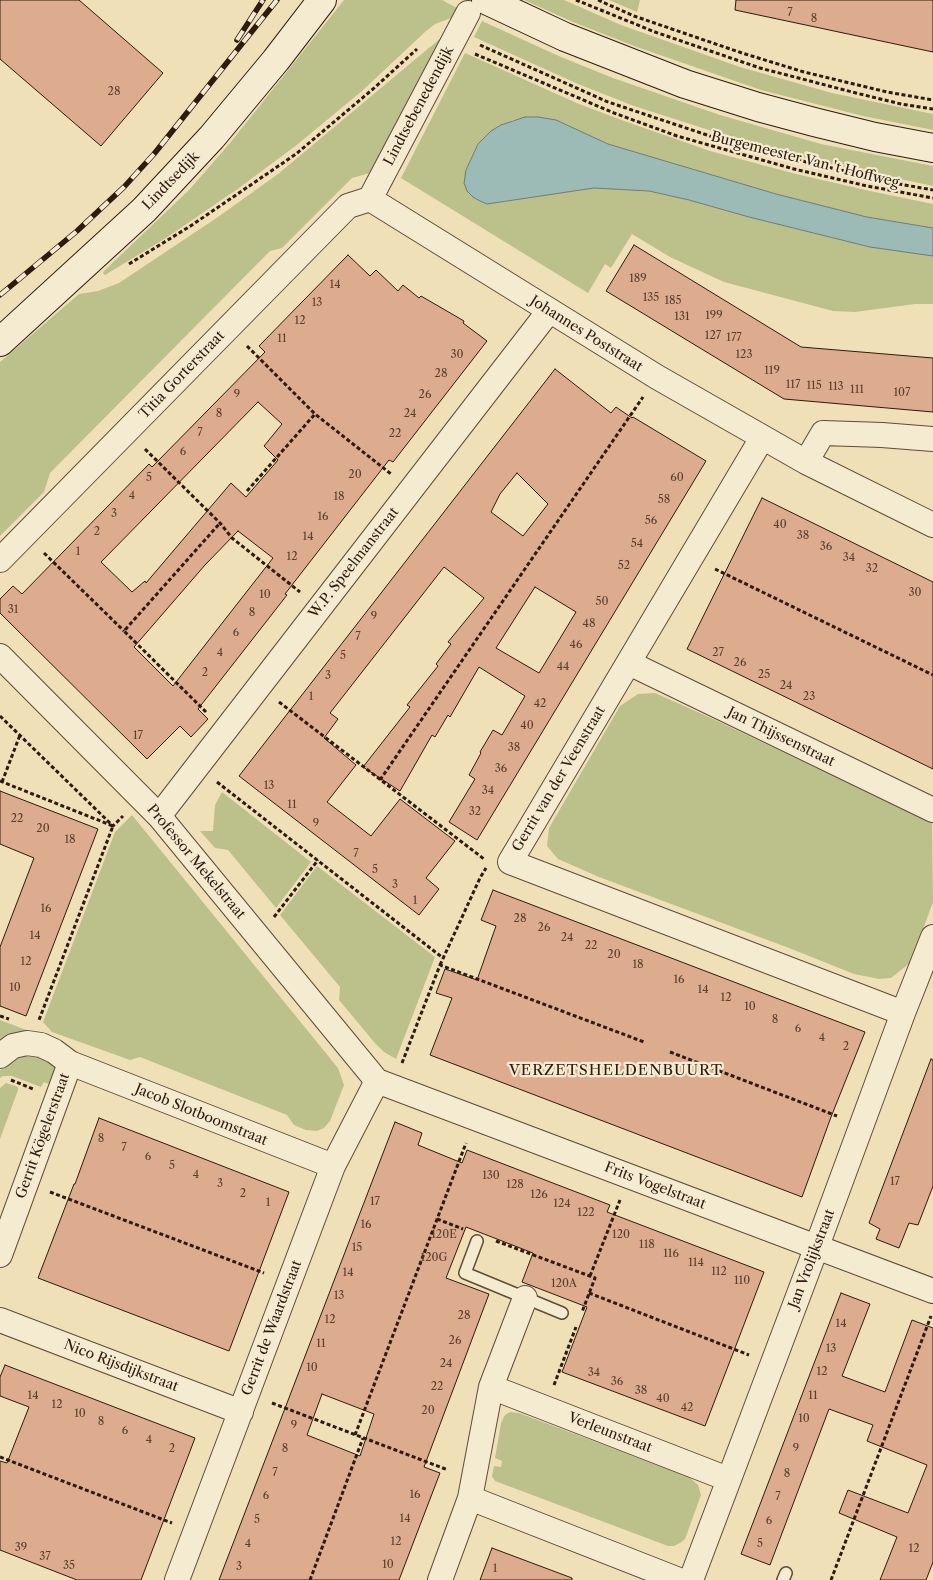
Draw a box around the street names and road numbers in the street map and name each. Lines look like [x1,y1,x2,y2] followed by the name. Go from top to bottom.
[380,44,458,168] street label: Lindtsebenedendijk
[709,128,901,192] street label: Burgemeester Van 't Hoffweg
[139,148,203,214] street label: Lindtsedijk
[527,293,645,375] street label: Johannes Poststraat
[136,328,228,422] street label: Titia Gorterstraat
[306,504,402,622] street label: W.P. Speelmanstraat
[509,703,609,855] street label: Gerrit van der Veenstraat
[725,704,837,770] street label: Jan Thijssenstraat
[143,801,249,923] street label: Professor Mekelstraat
[12,1071,74,1201] street label: Gerrit Kögelerstraat
[132,1081,270,1149] street label: Jacob Slotboomstraat
[602,1159,708,1213] street label: Frits Vogelstraat
[785,1207,839,1311] street label: Jan Vrolijkstraat
[238,1258,306,1398] street label: Gerrit de Waardstraat
[61,1336,181,1396] street label: Nico Rijsdijkstraat
[566,1409,654,1457] street label: Verleunstraat

